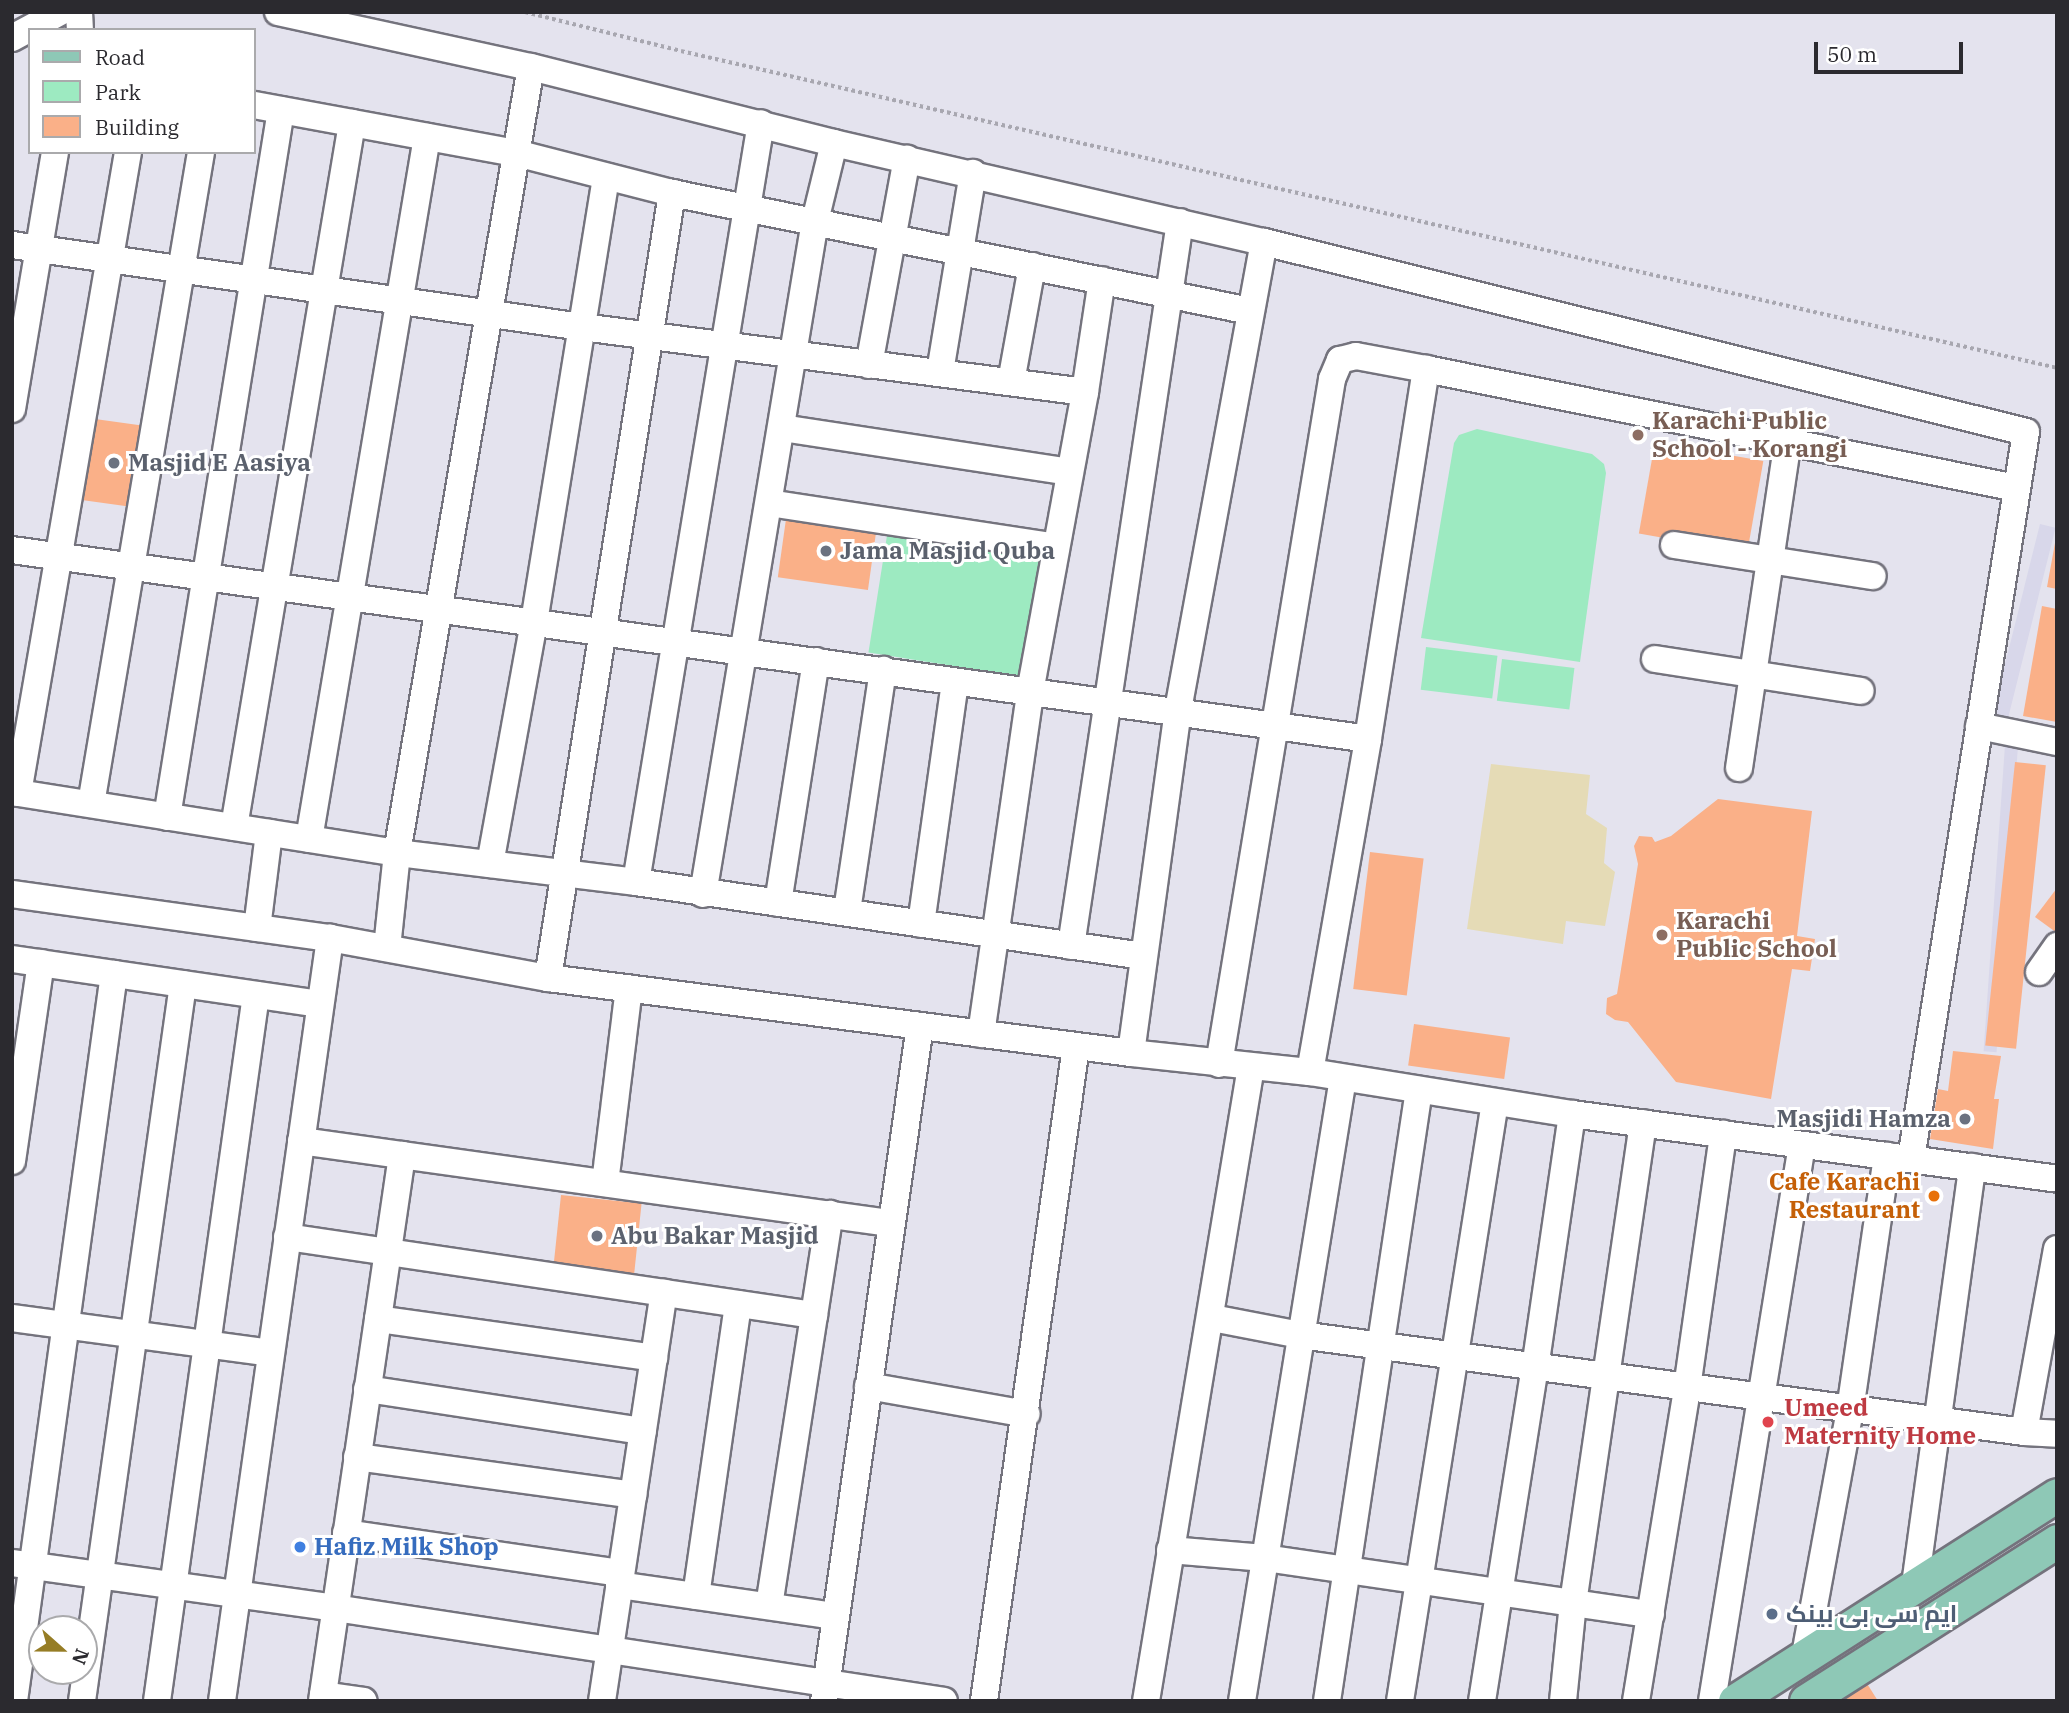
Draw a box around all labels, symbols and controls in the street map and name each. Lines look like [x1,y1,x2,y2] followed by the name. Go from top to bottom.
[28,28,256,154] legend
[1817,28,1966,72] scale bar
[1827,40,1877,68] text: 50 m
[95,43,145,71] text: Road
[95,78,141,106] text: Park
[95,113,179,141] text: Building
[1652,407,1847,463] place label: Karachi Public School - Korangi
[1630,427,1646,443] marker: Karachi Public School - Korangi
[128,449,311,477] place label: Masjid E Aasiya
[106,455,122,471] marker: Masjid E Aasiya
[840,537,1055,565] place label: Jama Masjid Quba
[818,543,834,559] marker: Jama Masjid Quba
[1676,907,1837,963] place label: Karachi Public School
[1654,927,1670,943] marker: Karachi Public School
[1777,1105,1951,1133] place label: Masjidi Hamza
[1957,1111,1973,1127] marker: Masjidi Hamza
[1769,1168,1920,1224] place label: Cafe Karachi Restaurant
[1926,1188,1942,1204] marker: Cafe Karachi Restaurant
[611,1222,819,1250] place label: Abu Bakar Masjid
[589,1228,605,1244] marker: Abu Bakar Masjid
[1784,1394,1976,1450] place label: Umeed Maternity Home
[1758,1412,1778,1432] marker: Umeed Maternity Home
[314,1533,499,1561] place label: Hafiz Milk Shop
[292,1539,308,1555] marker: Hafiz Milk Shop
[1786,1600,1957,1628] place label: ایم سی بی بینک
[1764,1606,1780,1622] marker: ایم سی بی بینک
[28,1615,98,1685] north arrow
[67,1645,95,1668] text: N

